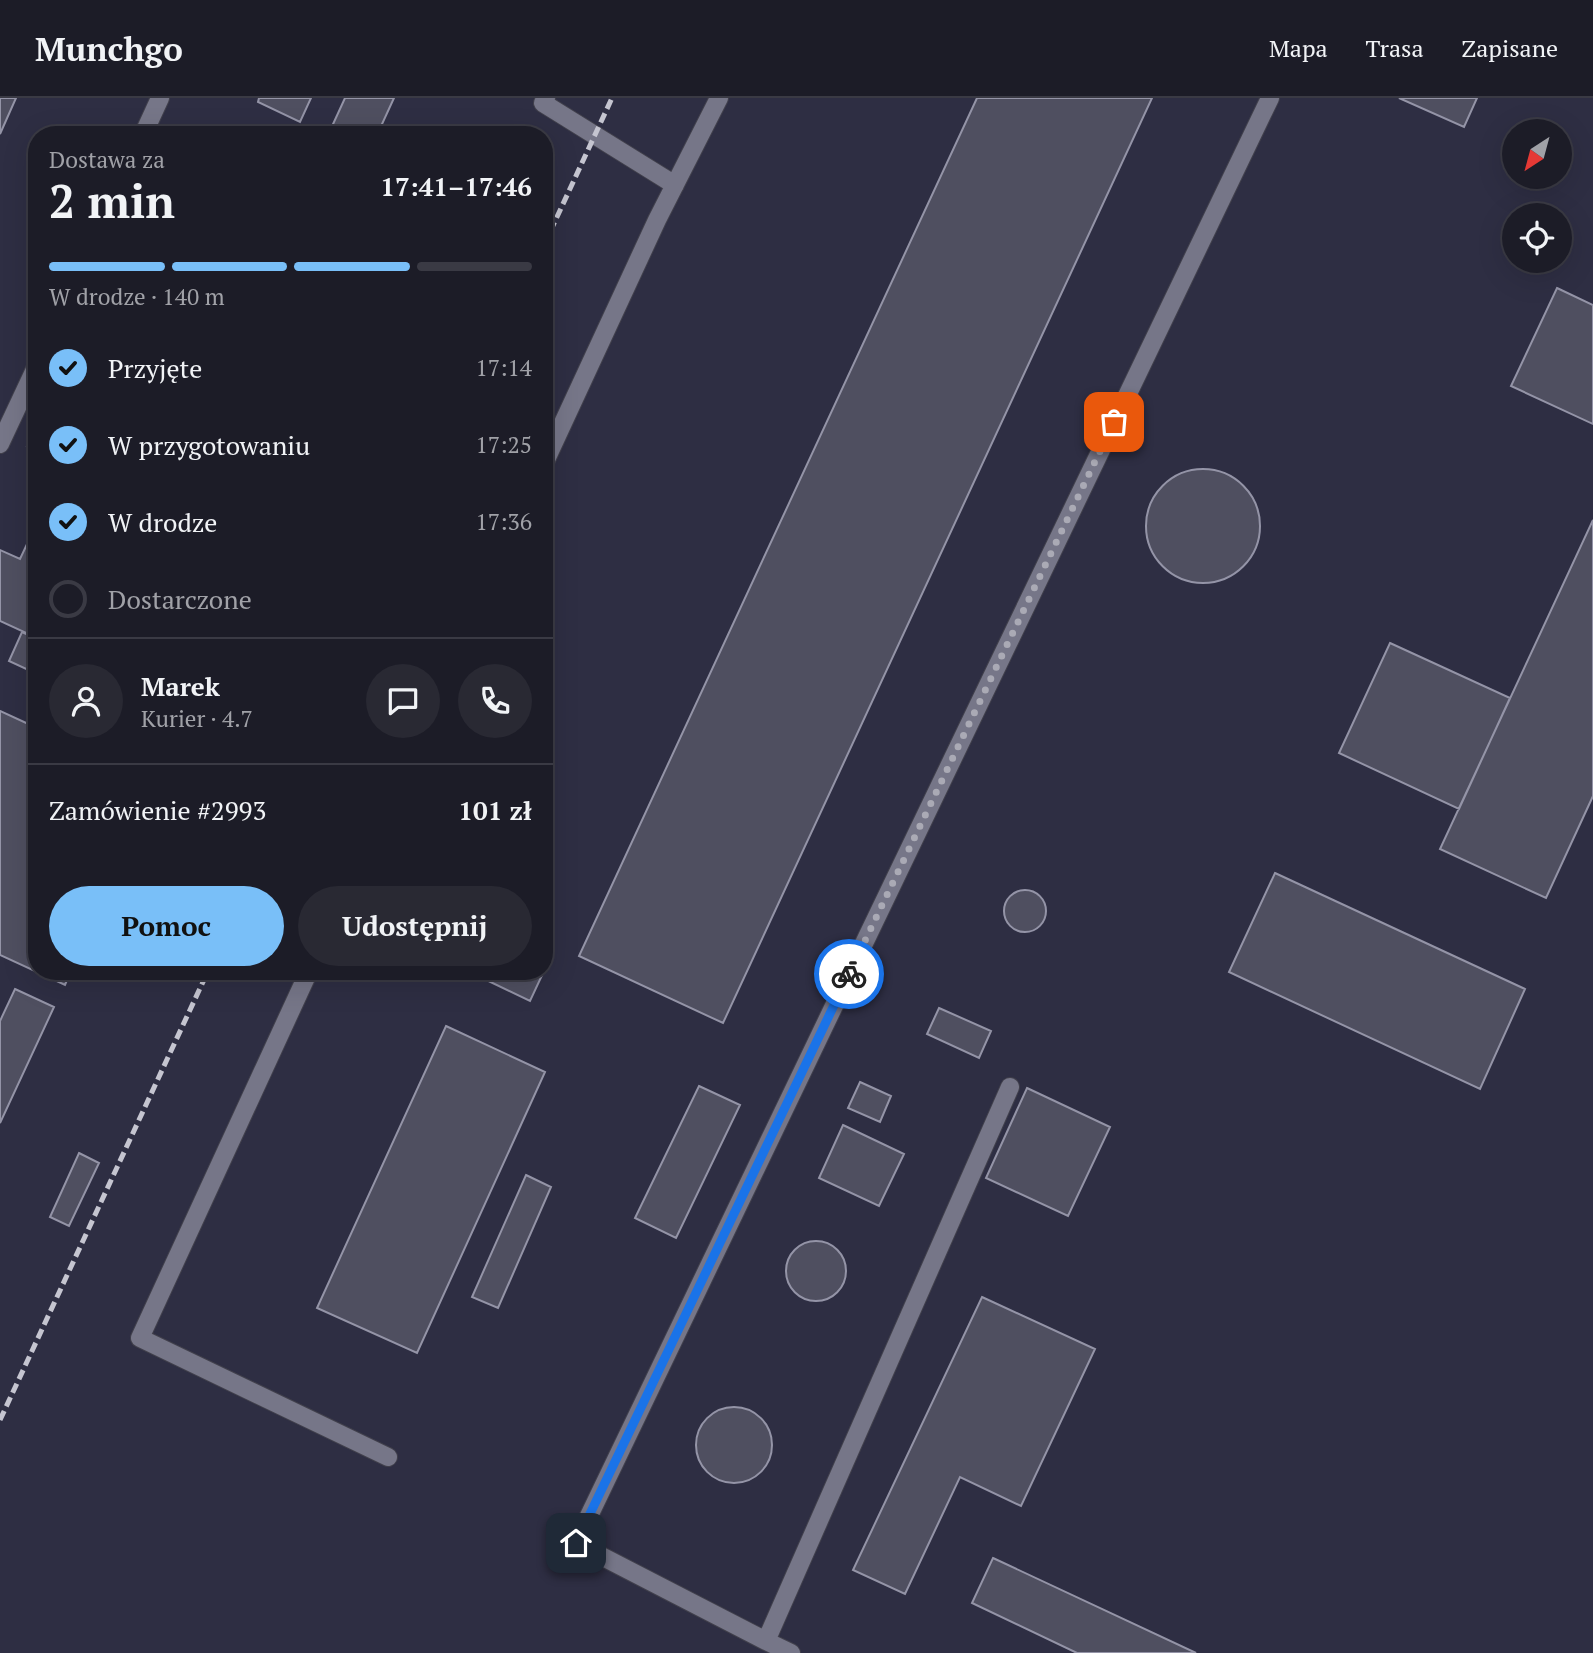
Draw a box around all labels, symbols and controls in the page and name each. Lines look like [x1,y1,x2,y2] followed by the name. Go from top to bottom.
[35,27,183,70] text: Munchgo
[1269,32,1328,64] text: Mapa
[1366,32,1424,64] text: Trasa
[1462,32,1558,64] text: Zapisane
[1502,119,1572,189] north arrow
[1502,119,1572,273] map controls
[49,144,165,175] text: Dostawa za
[380,169,532,203] text: 17:41–17:46
[49,170,175,231] text: 2 min
[1502,203,1572,273] button: locate
[49,281,225,312] text: W drodze · 140 m
[49,349,87,387] icon: check
[108,351,202,385] text: Przyjęte
[475,352,532,383] text: 17:14
[1084,392,1144,452] pin
[1095,403,1133,441] icon: bag
[49,426,87,464] icon: check
[108,428,310,462] text: W przygotowaniu
[475,429,532,460] text: 17:25
[49,503,87,541] icon: check
[108,505,217,539] text: W drodze
[475,506,532,537] text: 17:36
[108,582,252,616] text: Dostarczone
[49,664,123,738] button: person
[366,664,440,738] button: chat
[458,664,532,738] button: phone
[141,669,220,703] text: Marek
[141,703,253,734] text: Kurier · 4.7
[49,793,266,827] text: Zamówienie #2993
[458,793,532,827] text: 101 zł
[49,886,284,966] button: Pomoc
[298,886,532,966] button: Udostępnij
[814,939,884,1009] courier
[830,955,868,993] icon: bike
[546,1513,606,1573] pin
[557,1524,595,1562] icon: home

